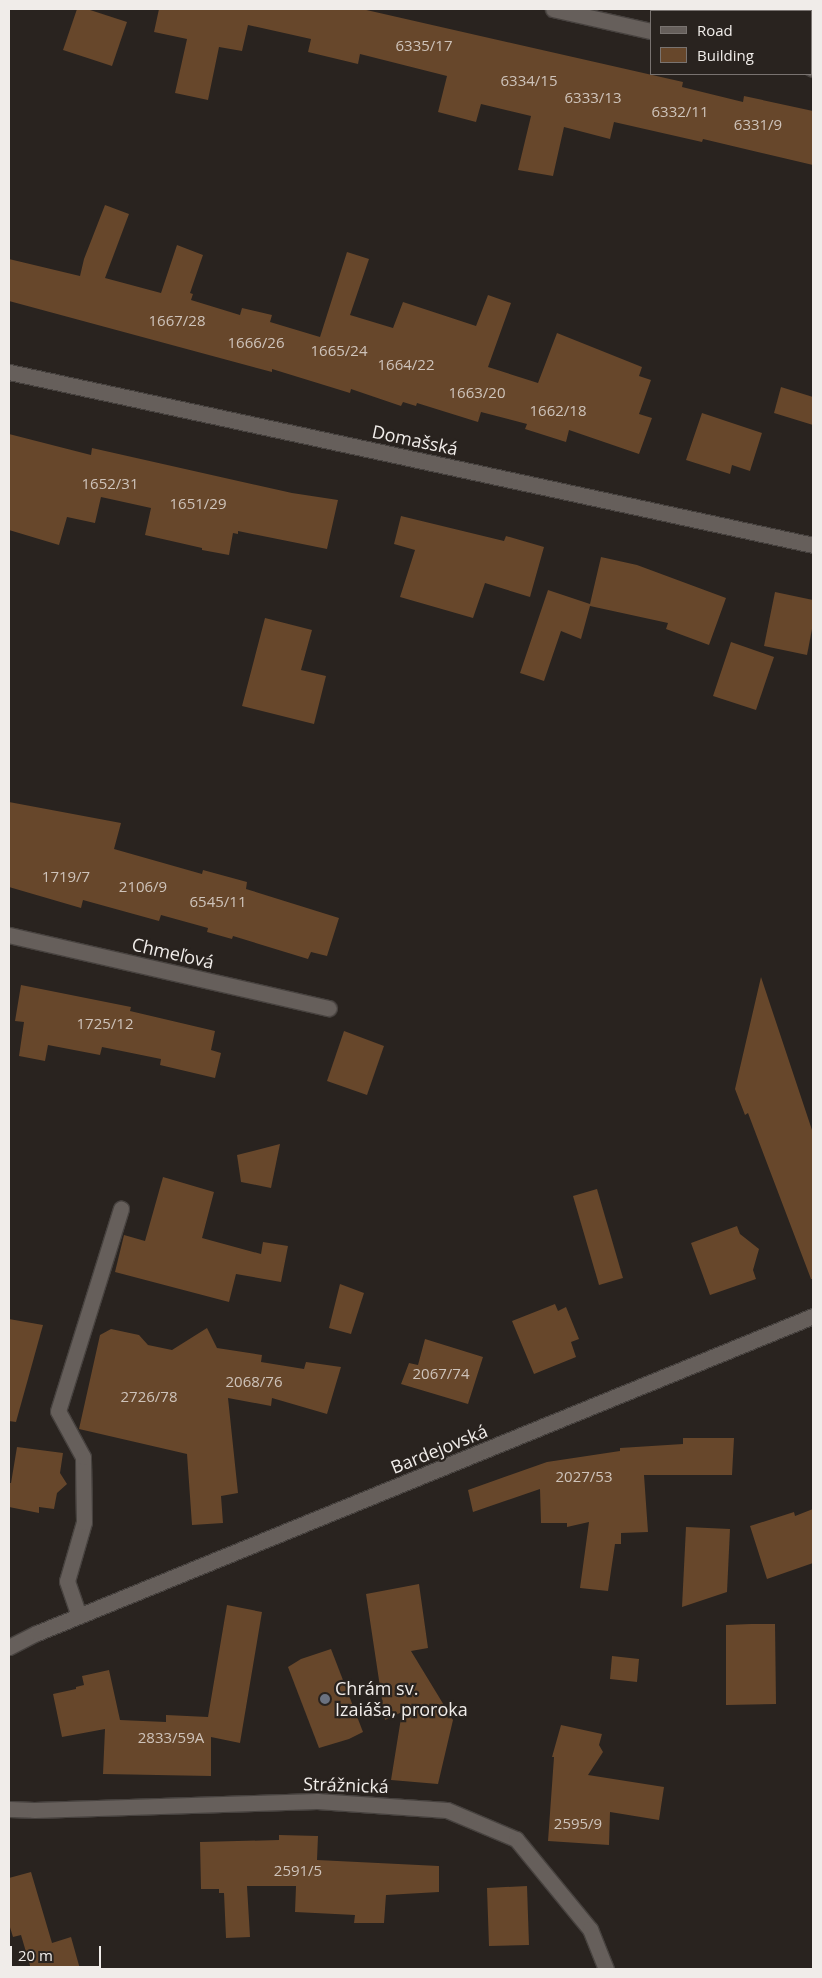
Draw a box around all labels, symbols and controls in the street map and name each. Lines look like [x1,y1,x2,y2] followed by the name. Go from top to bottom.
[650,10,812,75] legend
[697,20,733,40] text: Road
[396,37,452,55] house number: 6335/17
[697,45,754,65] text: Building
[501,72,557,90] house number: 6334/15
[565,89,621,107] house number: 6333/13
[652,103,708,121] house number: 6332/11
[734,116,782,134] house number: 6331/9
[149,312,205,330] house number: 1667/28
[228,334,284,352] house number: 1666/26
[311,342,367,360] house number: 1665/24
[378,356,434,374] house number: 1664/22
[449,384,505,402] house number: 1663/20
[530,402,586,420] house number: 1662/18
[370,420,460,460] street label: Domašská
[82,475,138,493] house number: 1652/31
[170,495,226,513] house number: 1651/29
[42,868,90,886] house number: 1719/7
[119,878,167,896] house number: 2106/9
[190,893,246,911] house number: 6545/11
[130,933,216,973] street label: Chmeľová
[77,1015,133,1033] house number: 1725/12
[413,1365,469,1383] house number: 2067/74
[226,1373,282,1391] house number: 2068/76
[121,1388,177,1406] house number: 2726/78
[387,1420,491,1478] street label: Bardejovská
[556,1468,612,1486] house number: 2027/53
[335,1678,468,1720] place label: Chrám sv. Izaiáša, proroka
[319,1693,331,1705] marker: Chrám sv. Izaiáša, proroka
[138,1729,204,1747] house number: 2833/59A
[303,1773,389,1797] street label: Strážnická
[554,1815,602,1833] house number: 2595/9
[274,1862,322,1880] house number: 2591/5
[12,1936,104,1968] scale bar
[18,1945,53,1965] text: 20 m

